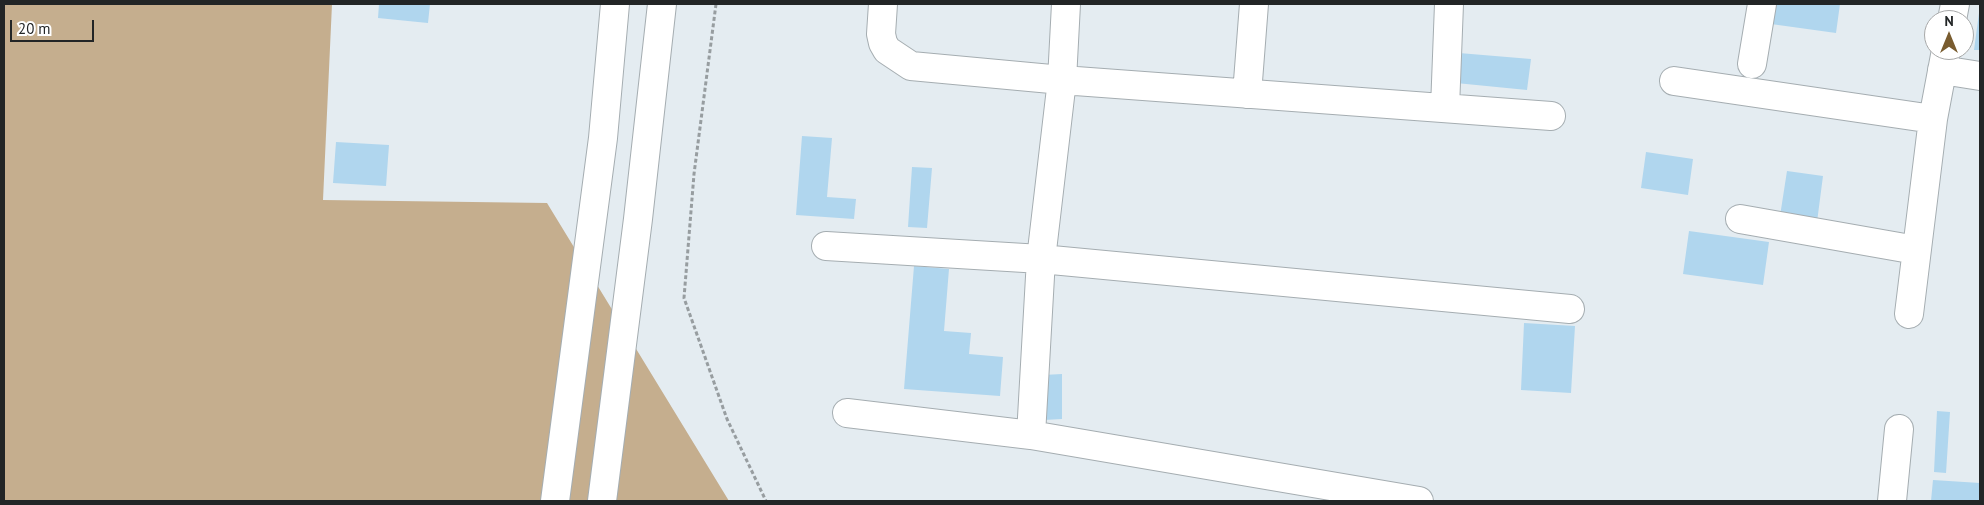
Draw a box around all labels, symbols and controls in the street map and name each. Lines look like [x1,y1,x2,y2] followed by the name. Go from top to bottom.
[12,10,96,42] scale bar
[1924,10,1974,60] north arrow
[1944,12,1954,30] text: N
[18,19,51,38] text: 20 m

